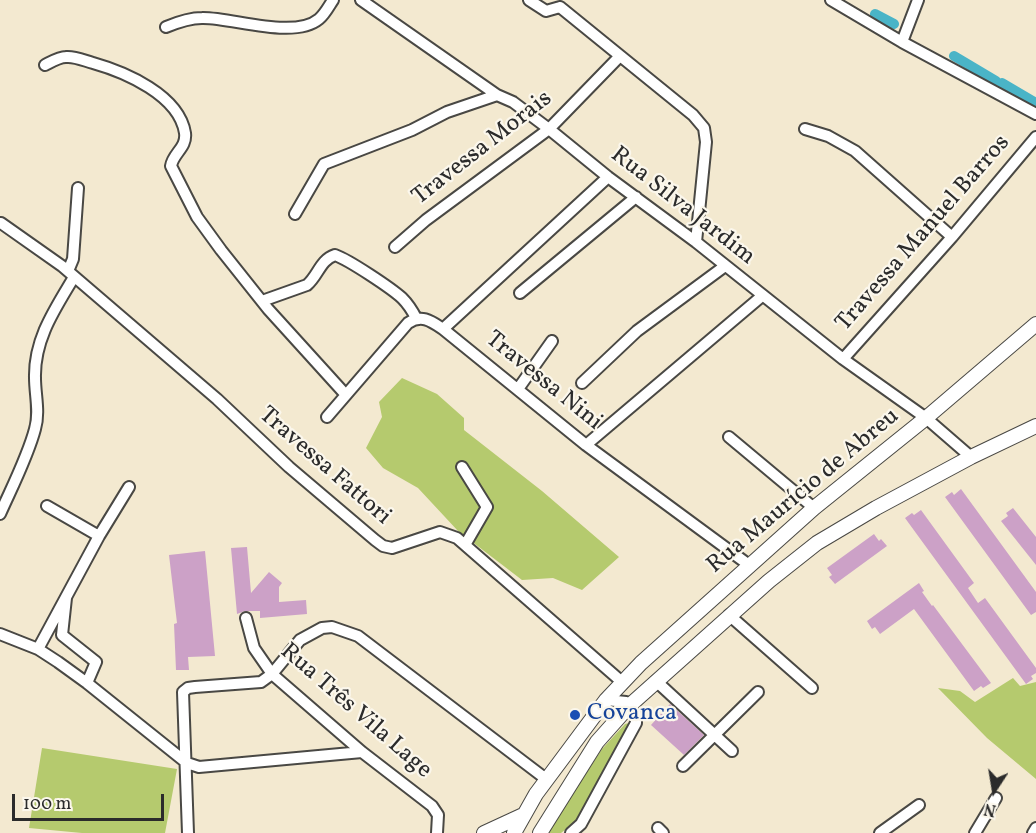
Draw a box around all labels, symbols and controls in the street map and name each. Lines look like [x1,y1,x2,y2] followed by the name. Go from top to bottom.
[407,85,559,213] street label: Travessa Morais
[831,130,1017,338] street label: Travessa Manuel Barros
[604,142,760,272] street label: Rua Silva Jardim
[479,326,607,438] street label: Travessa Nini
[252,402,396,532] street label: Travessa Fattori
[702,403,906,581] street label: Rua Maurício de Abreu
[273,638,437,786] street label: Rua Três Vila Lage
[587,701,677,729] place label: Covanca
[568,708,582,722] marker: Covanca
[964,761,1024,821] north arrow
[15,782,166,820] scale bar
[23,792,72,817] text: 100 m
[982,797,998,821] text: N

